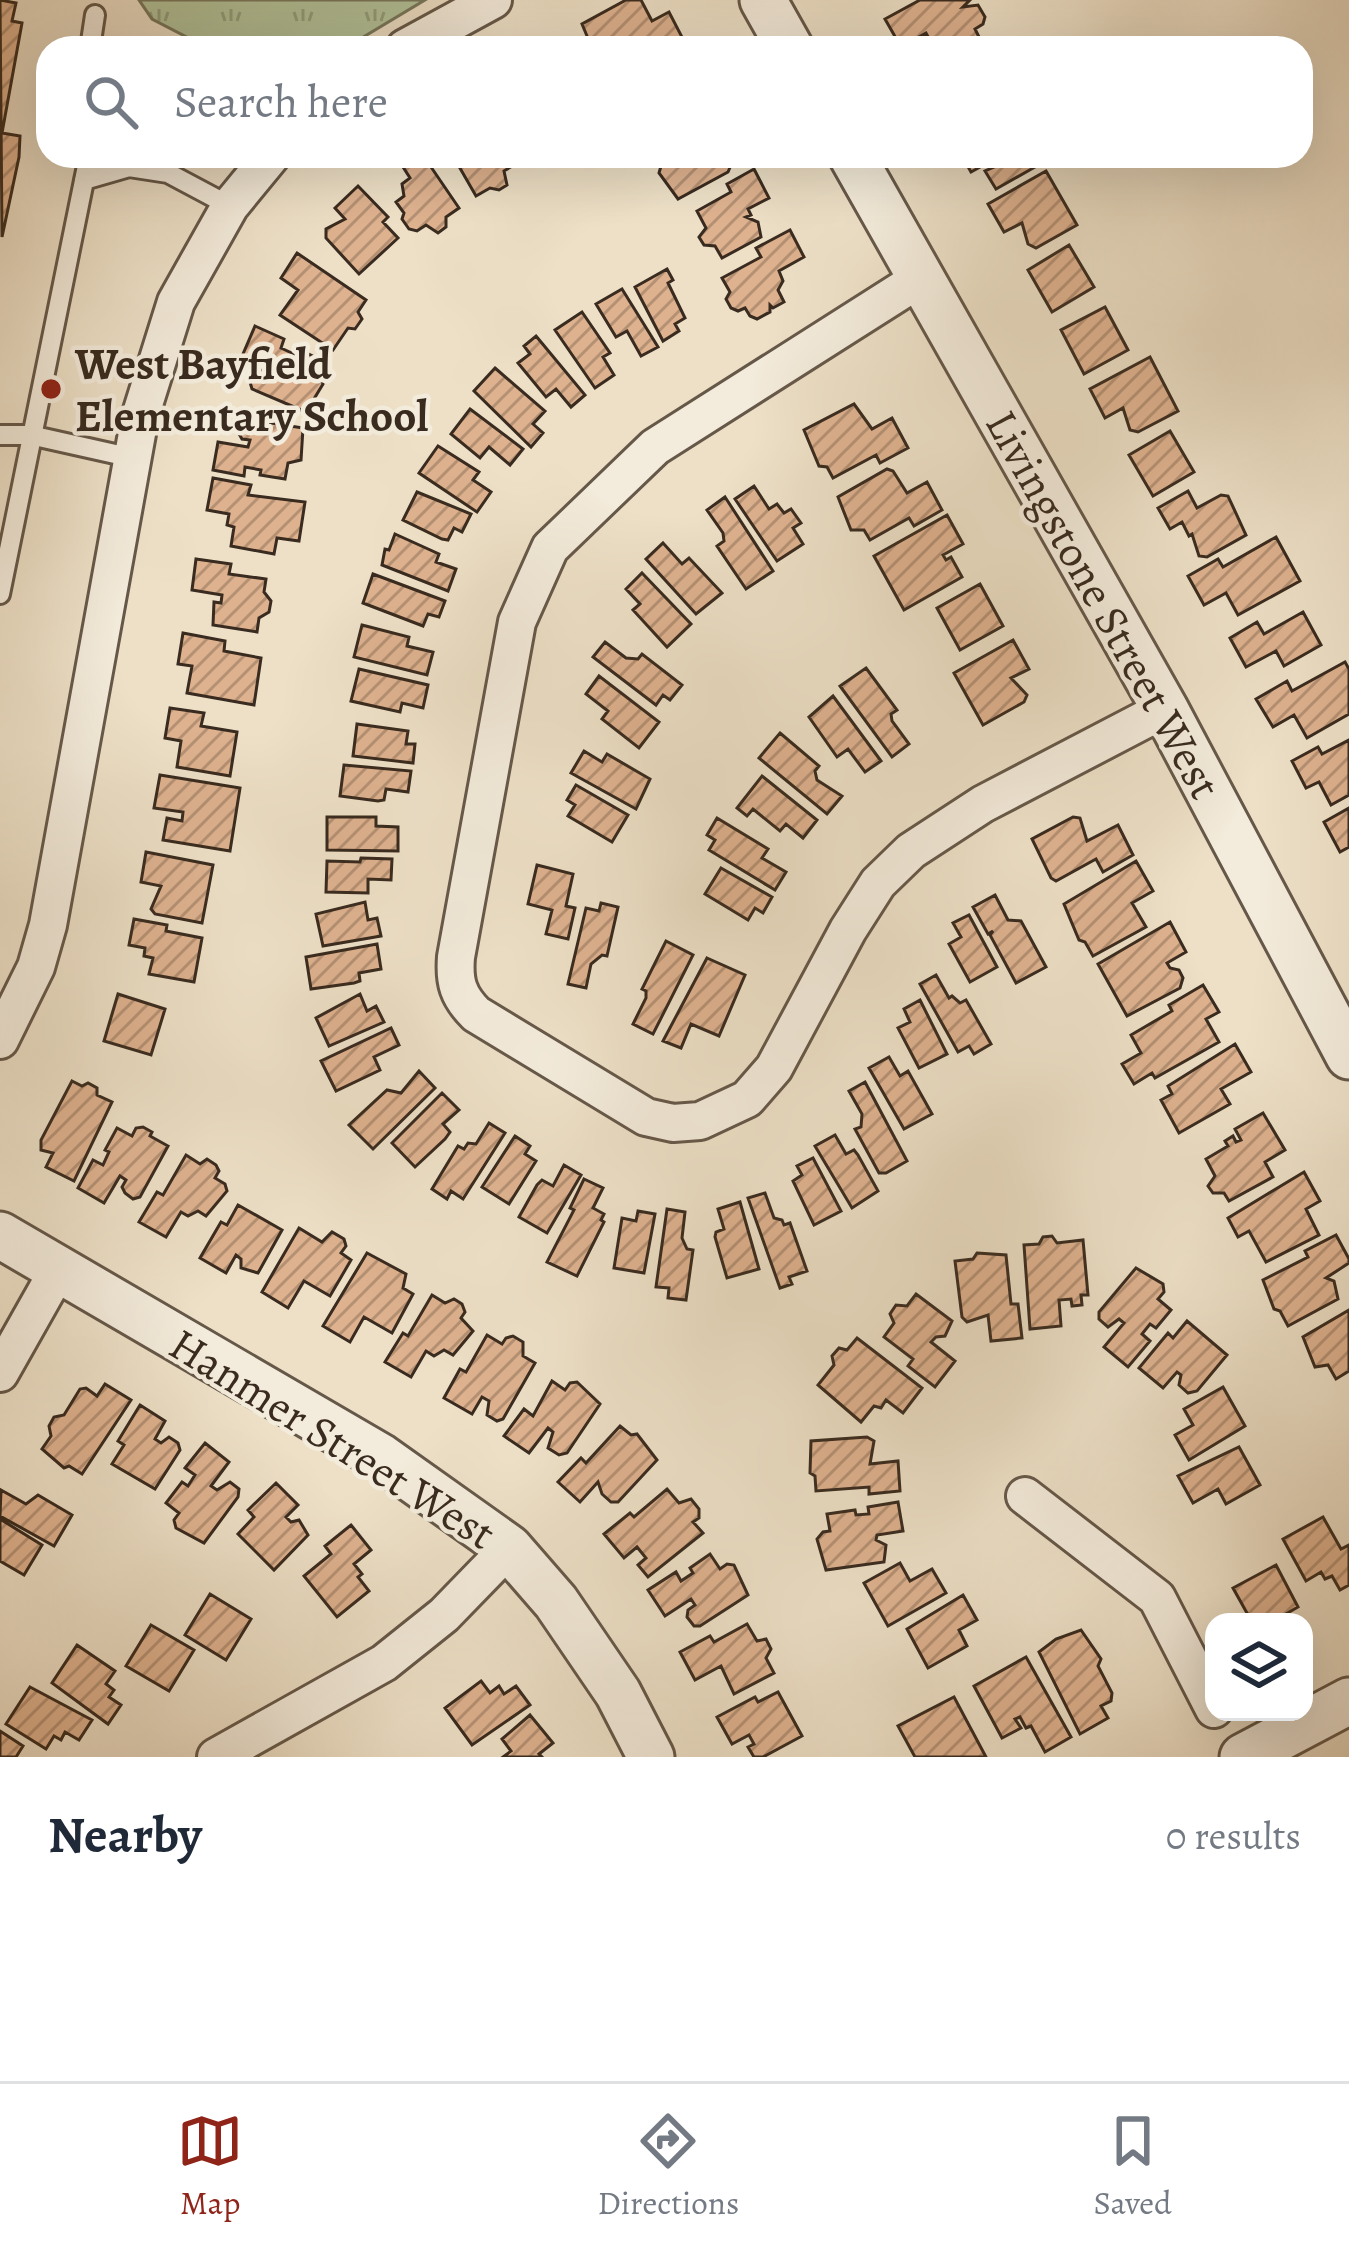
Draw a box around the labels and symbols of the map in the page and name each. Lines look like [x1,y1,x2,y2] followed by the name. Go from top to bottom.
[74,333,429,447] place label: West Bayfield Elementary School
[38,376,64,402] marker: West Bayfield Elementary School
[970,399,1236,810] street label: Livingstone Street West
[158,1314,507,1564] street label: Hanmer Street West

